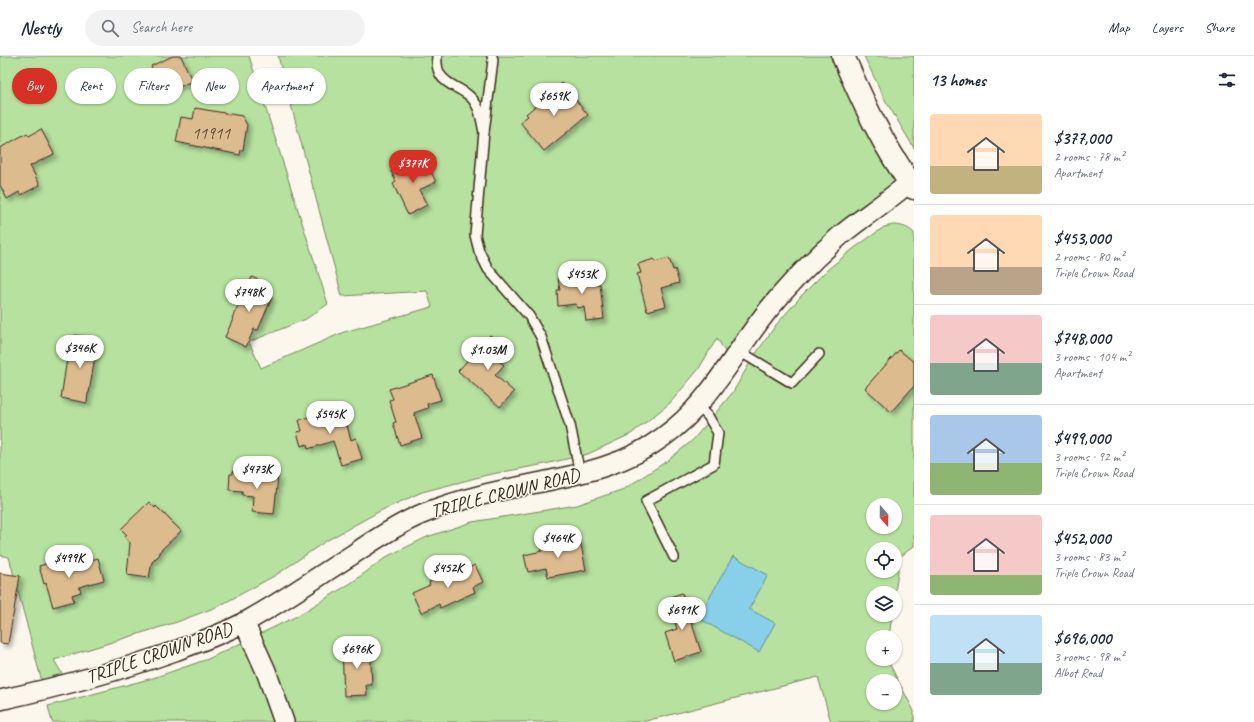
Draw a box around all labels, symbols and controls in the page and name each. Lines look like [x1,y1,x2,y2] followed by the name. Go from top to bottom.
[85,10,365,46] search box
[20,16,61,40] text: Nestly
[99,17,121,39] icon: search
[131,18,192,37] text: Search here
[1108,19,1130,36] text: Map
[1152,19,1183,36] text: Layers
[1205,19,1234,36] text: Share
[12,68,57,104] chip: Buy
[65,68,116,104] chip: Rent
[124,68,183,104] chip: Filters
[191,68,239,104] chip: New
[247,68,326,104] chip: Apartment
[1216,69,1238,91] icon: filters
[930,70,986,91] text: 13 homes
[526,83,582,117] pin: $659K
[539,88,569,104] text: $659K
[192,123,231,144] house number: 11911
[1054,128,1111,149] text: $377,000
[962,130,1010,178] icon: home
[1054,149,1124,165] text: 2 rooms · 78 m²
[385,150,441,184] pin: $377K
[398,155,428,171] text: $377K
[1054,165,1102,181] text: Apartment
[1054,228,1111,249] text: $453,000
[962,231,1010,279] icon: home
[1054,249,1124,265] text: 2 rooms · 80 m²
[554,261,610,295] pin: $453K
[1054,265,1133,281] text: Triple Crown Road
[567,266,597,282] text: $453K
[221,279,277,313] pin: $748K
[234,284,264,300] text: $748K
[1054,328,1111,349] text: $748,000
[962,331,1010,379] icon: home
[52,335,108,369] pin: $346K
[455,337,521,371] pin: $1.03M
[65,340,95,356] text: $346K
[470,342,506,358] text: $1.03M
[1054,349,1130,365] text: 3 rooms · 104 m²
[1054,365,1102,381] text: Apartment
[302,401,358,435] pin: $545K
[315,406,345,422] text: $545K
[1054,428,1111,449] text: $499,000
[962,431,1010,479] icon: home
[1054,449,1124,465] text: 3 rooms · 92 m²
[229,456,285,490] pin: $473K
[242,461,272,477] text: $473K
[428,462,584,523] street label: TRIPLE CROWN ROAD
[1054,465,1133,481] text: Triple Crown Road
[866,498,902,534] north arrow
[866,498,902,710] map controls
[530,525,586,559] pin: $464K
[1054,528,1111,549] text: $452,000
[543,530,573,546] text: $464K
[962,531,1010,579] icon: home
[866,542,902,578] button: locate
[41,545,97,579] pin: $499K
[1054,549,1124,565] text: 3 rooms · 83 m²
[54,550,84,566] text: $499K
[420,555,476,589] pin: $452K
[433,560,463,576] text: $452K
[1054,565,1133,581] text: Triple Crown Road
[866,586,902,622] button: layers
[654,597,710,631] pin: $691K
[667,602,697,618] text: $691K
[83,616,237,689] street label: TRIPLE CROWN ROAD
[1054,628,1111,649] text: $696,000
[866,630,902,666] button: +
[962,631,1010,679] icon: home
[329,636,385,670] pin: $696K
[342,641,372,657] text: $696K
[1054,649,1124,665] text: 3 rooms · 98 m²
[1054,665,1102,681] text: Albot Road
[866,674,902,710] button: −

